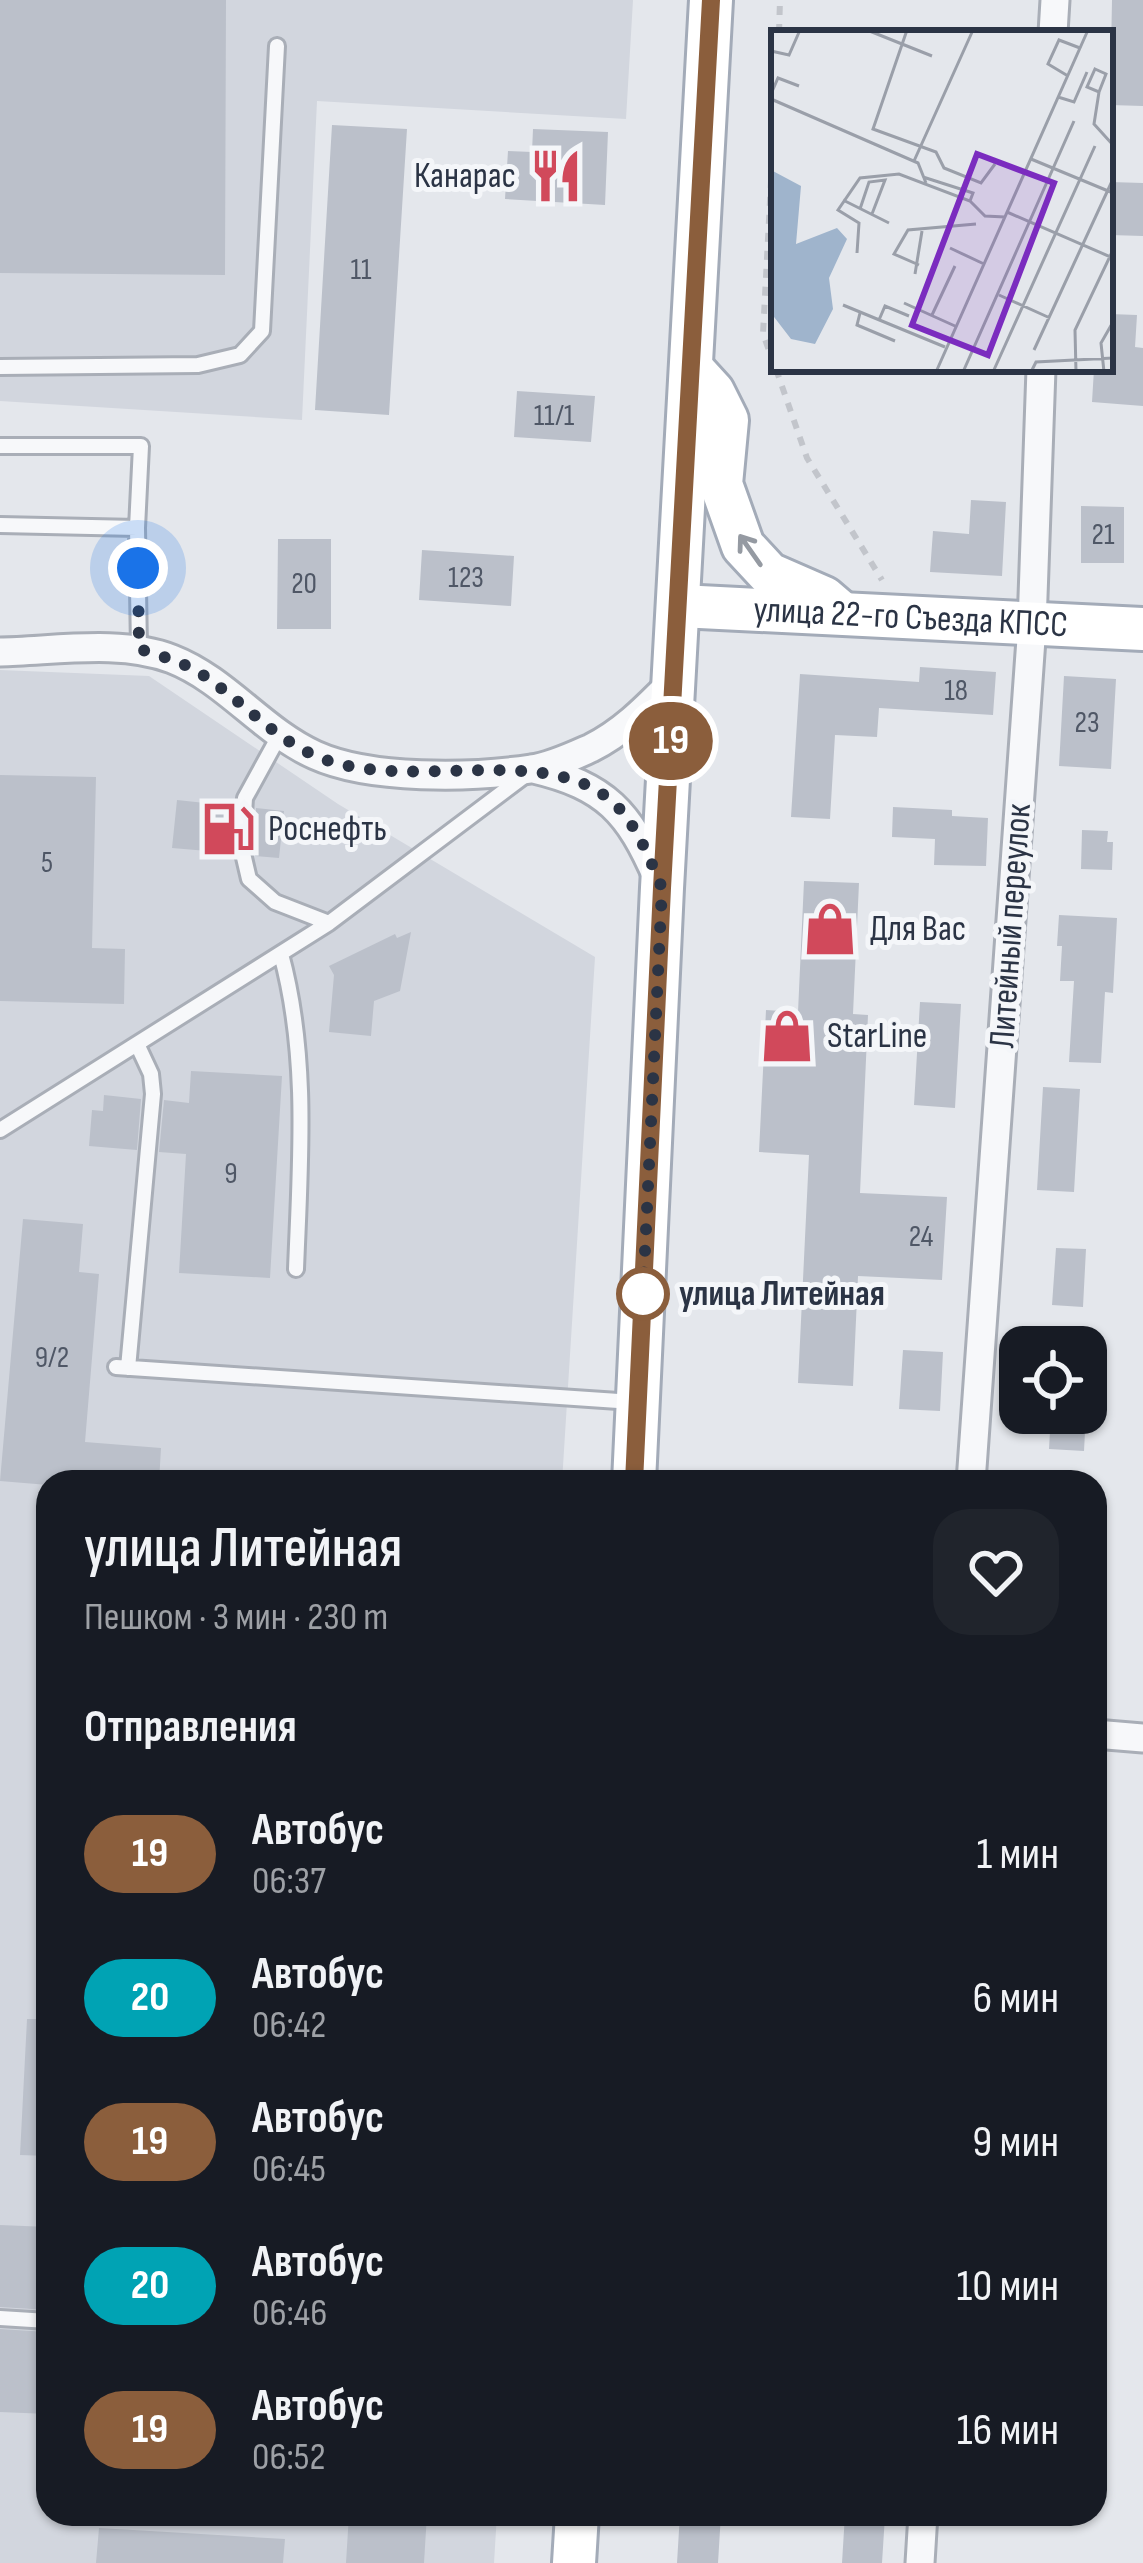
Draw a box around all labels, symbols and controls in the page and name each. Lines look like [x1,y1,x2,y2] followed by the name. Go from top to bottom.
[771,30,1113,372] inset map
[527,147,585,205] restaurant icon: Канарас
[414,155,516,198] place label: Канарас
[351,252,372,288] house number: 11
[534,398,575,434] house number: 11/1
[1092,517,1115,553] house number: 21
[738,534,763,567] one-way arrow
[108,538,168,598] your location
[448,560,484,596] house number: 123
[291,566,317,602] house number: 20
[753,588,1069,647] street label: улица 22-го Съезда КПСС
[944,673,968,709] house number: 18
[617,702,725,780] line badge: 19
[1075,705,1100,741] house number: 23
[653,715,689,766] text: 19
[199,800,257,858] fuel station icon: Роснефть
[981,802,1041,1049] street label: Литейный переулок
[268,808,387,851] place label: Роснефть
[41,845,53,881] house number: 5
[801,900,859,958] shop icon: Для Вас
[870,908,966,951] place label: Для Вас
[758,1007,816,1065] shop icon: StarLine
[827,1015,927,1058] place label: StarLine
[224,1156,238,1192] house number: 9
[909,1219,933,1255] house number: 24
[618,1269,668,1319] marker: улица Литейная
[679,1273,885,1316] place label: улица Литейная
[999,1326,1107,1434] map controls
[999,1326,1107,1434] button: locate
[35,1340,69,1376] house number: 9/2
[933,1509,1059,1635] button: heart
[84,1515,402,1583] text: улица Литейная
[84,1594,388,1641] text: Пешком · 3 мин · 230 m
[84,1700,297,1755] text: Отправления
[252,1803,384,1858] text: Автобус
[977,1827,1059,1882] text: 1 мин
[132,1828,168,1879] text: 19
[252,1858,326,1905] text: 06:37
[252,1947,384,2002] text: Автобус
[973,1971,1059,2026] text: 6 мин
[131,1972,169,2023] text: 20
[252,2002,326,2049] text: 06:42
[252,2091,384,2146] text: Автобус
[972,2115,1059,2170] text: 9 мин
[132,2116,168,2167] text: 19
[252,2146,326,2193] text: 06:45
[252,2235,384,2290] text: Автобус
[956,2259,1059,2314] text: 10 мин
[131,2260,169,2311] text: 20
[252,2290,327,2337] text: 06:46
[252,2379,384,2434] text: Автобус
[957,2403,1059,2458] text: 16 мин
[132,2404,168,2455] text: 19
[252,2434,326,2481] text: 06:52

